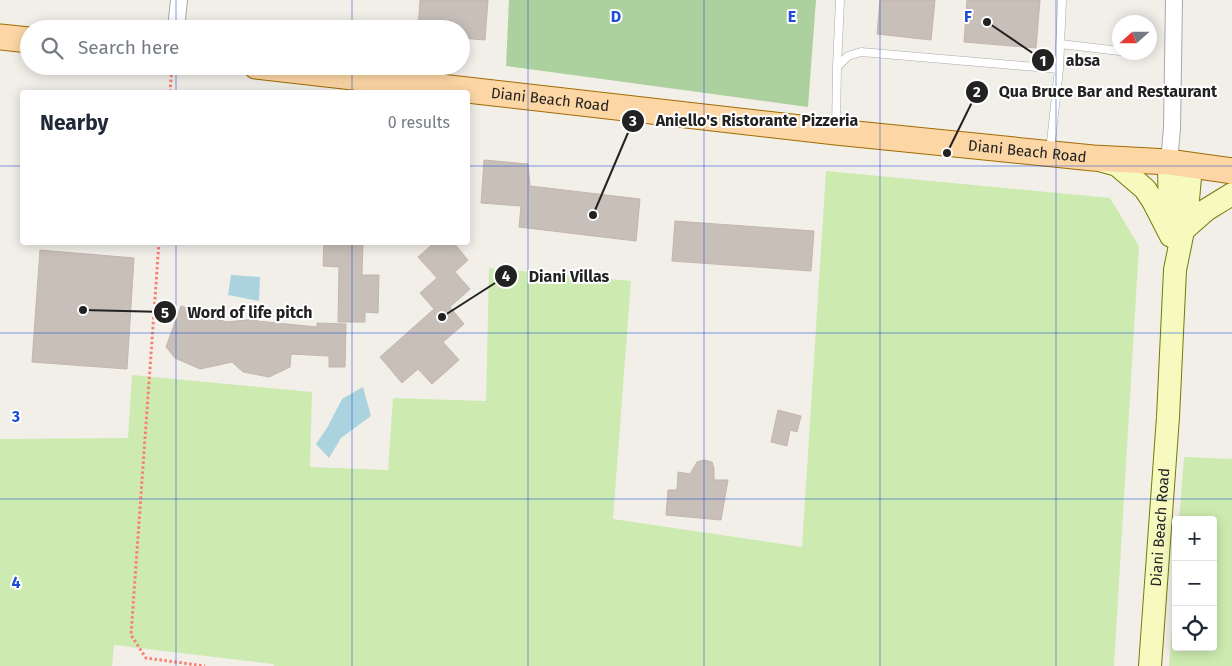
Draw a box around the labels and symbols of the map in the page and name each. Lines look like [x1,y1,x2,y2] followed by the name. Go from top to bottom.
[611,7,621,26] text: D
[788,7,796,26] text: E
[964,7,972,26] text: F
[1112,15,1157,60] north arrow
[1031,45,1111,76] callout: absa
[1066,51,1101,70] text: absa
[1040,52,1046,70] text: 1
[964,76,1228,107] callout: Qua Bruce Bar and Restaurant
[999,82,1218,101] text: Qua Bruce Bar and Restaurant
[973,83,981,101] text: 2
[490,84,610,115] street label: Diani Beach Road
[621,105,868,136] callout: Aniello's Ristorante Pizzeria
[655,111,859,130] text: Aniello's Ristorante Pizzeria
[628,112,637,130] text: 3
[967,136,1087,166] street label: Diani Beach Road
[494,260,619,291] callout: Diani Villas
[502,267,511,285] text: 4
[529,267,610,286] text: Diani Villas
[152,297,322,328] callout: Word of life pitch
[187,303,313,322] text: Word of life pitch
[161,304,169,322] text: 5
[11,407,20,426] text: 3
[1147,467,1173,587] street label: Diani Beach Road
[11,573,21,592] text: 4

